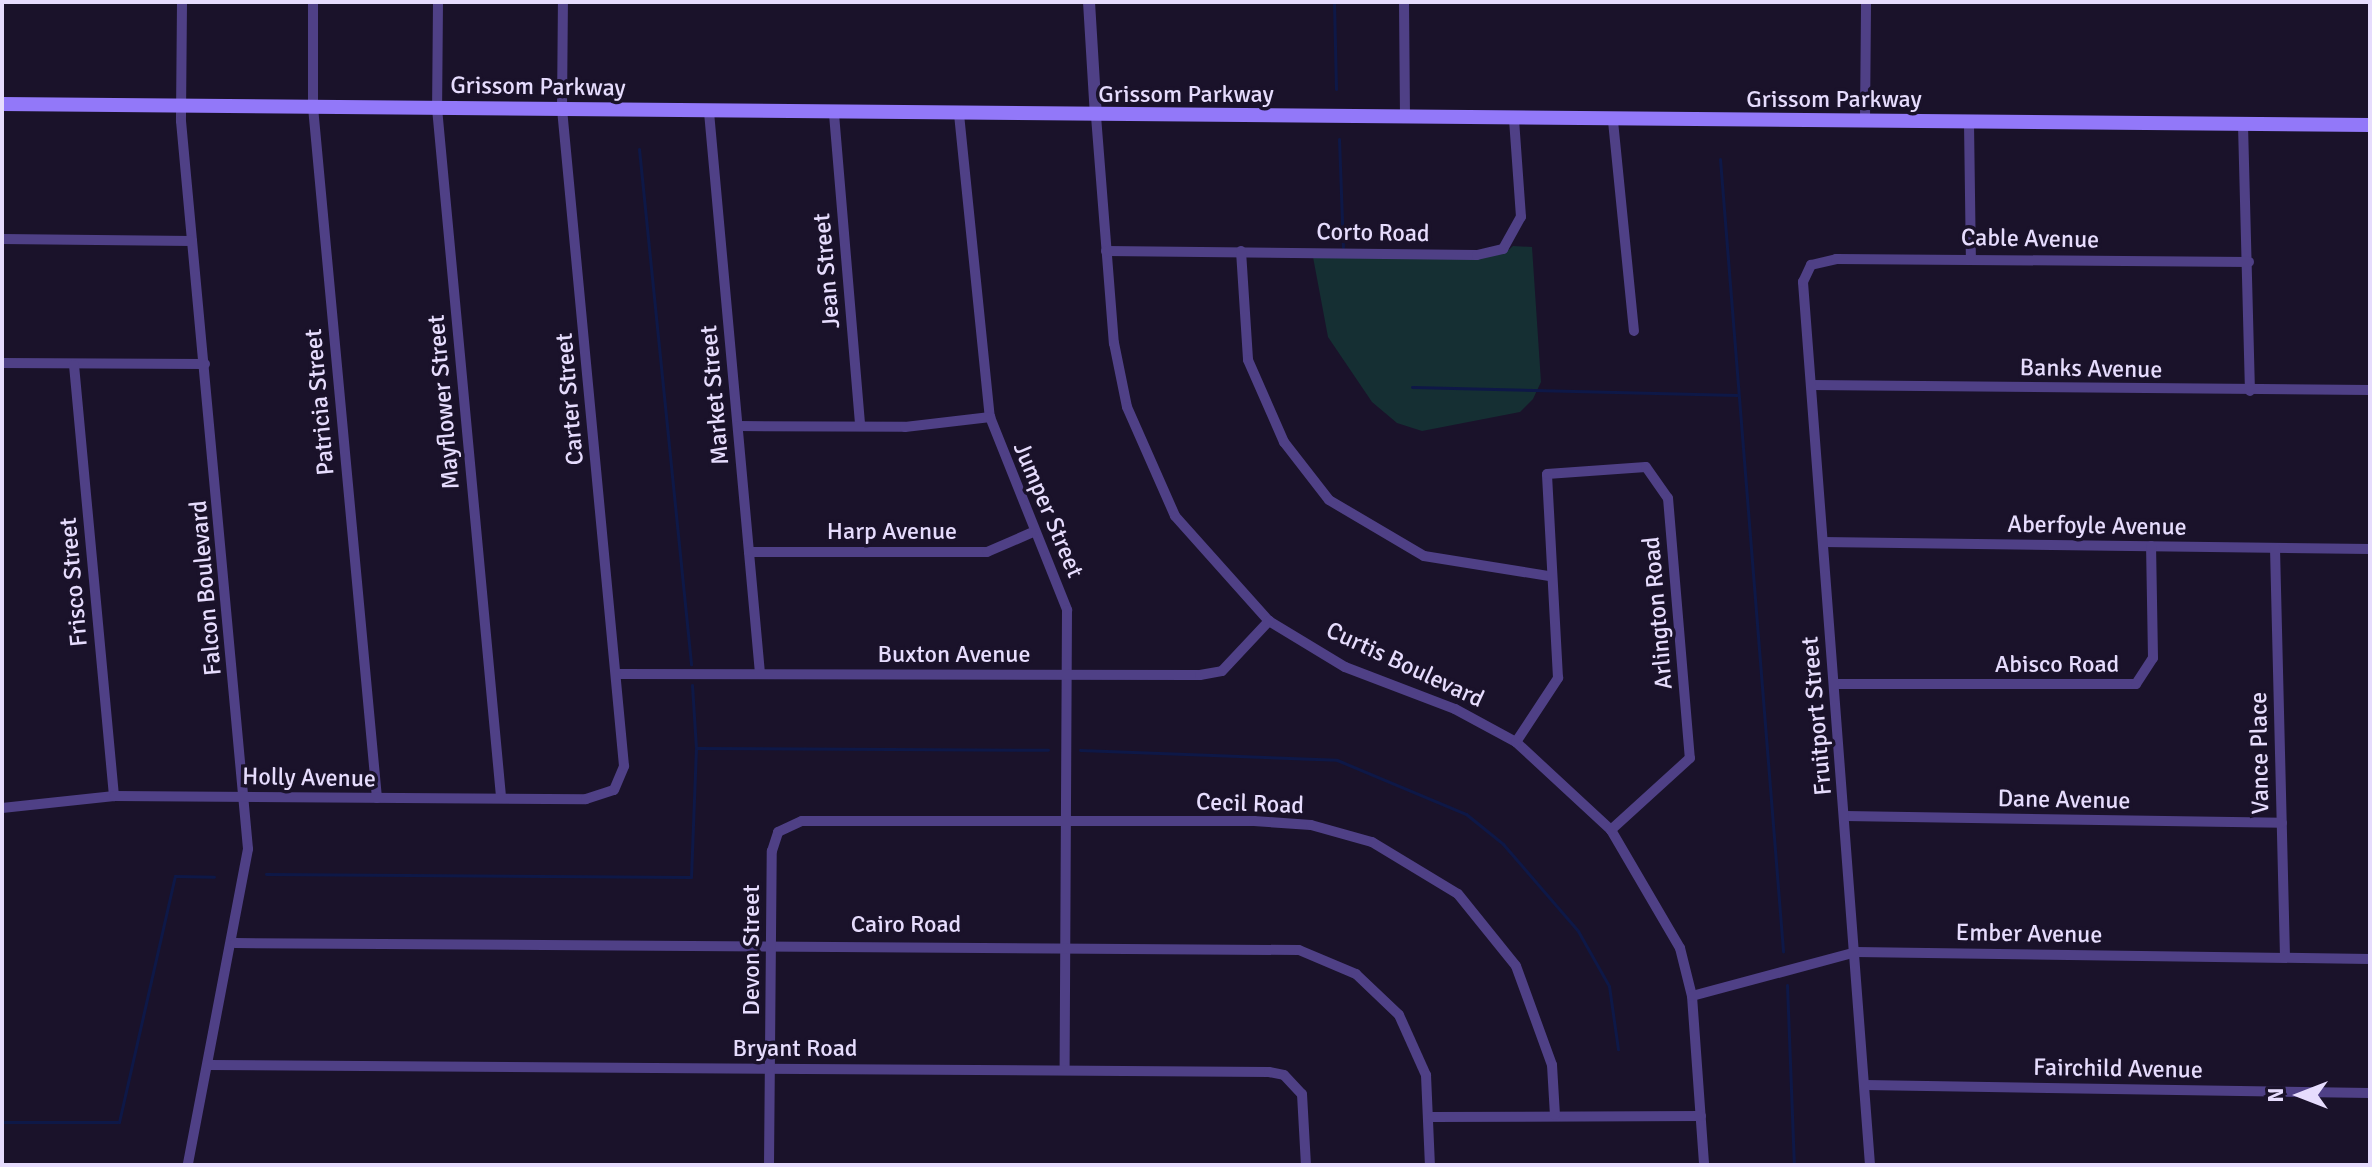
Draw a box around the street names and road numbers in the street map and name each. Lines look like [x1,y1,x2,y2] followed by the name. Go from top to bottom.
[450,71,626,103] street label: Grissom Parkway
[1098,81,1274,109] street label: Grissom Parkway
[1746,86,1922,114] street label: Grissom Parkway
[808,212,846,330] street label: Jean Street
[1316,218,1430,248] street label: Corto Road
[1961,223,2099,255] street label: Cable Avenue
[422,313,466,491] street label: Mayflower Street
[695,324,735,466] street label: Market Street
[299,327,341,477] street label: Patricia Street
[550,332,590,466] street label: Carter Street
[2019,353,2163,385] street label: Banks Avenue
[1007,438,1089,582] street label: Jumper Street
[184,499,228,677] street label: Falcon Boulevard
[2007,510,2187,542] street label: Aberfoyle Avenue
[54,516,94,648] street label: Frisco Street
[827,518,957,546] street label: Harp Avenue
[1637,535,1679,691] street label: Arlington Road
[1322,616,1488,714] street label: Curtis Boulevard
[1796,635,1838,797] street label: Fruitport Street
[878,641,1030,669] street label: Buxton Avenue
[1995,651,2119,679] street label: Abisco Road
[2245,691,2275,815] street label: Vance Place
[242,762,376,794] street label: Holly Avenue
[1997,784,2131,816] street label: Dane Avenue
[1195,788,1305,820] street label: Cecil Road
[738,884,766,1016] street label: Devon Street
[851,911,961,939] street label: Cairo Road
[1955,918,2103,950] street label: Ember Avenue
[733,1035,857,1063] street label: Bryant Road
[2033,1053,2203,1085] street label: Fairchild Avenue

